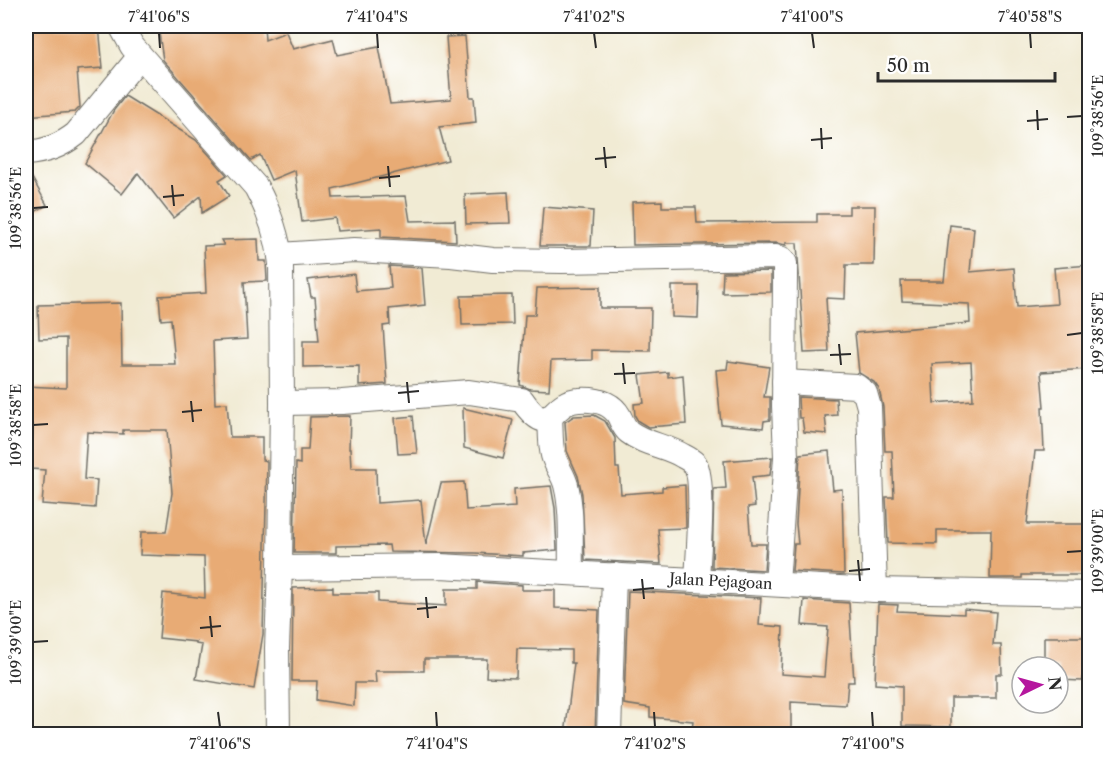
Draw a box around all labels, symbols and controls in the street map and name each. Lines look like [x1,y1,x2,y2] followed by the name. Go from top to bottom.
[128,7,190,26] text: 7°41'06"S
[346,7,408,26] text: 7°41'04"S
[563,7,625,26] text: 7°41'02"S
[781,7,843,26] text: 7°41'00"S
[998,7,1062,26] text: 7°40'58"S
[878,45,1055,83] scale bar
[887,55,930,77] text: 50 m
[1088,75,1107,157] text: 109°38'56"E
[6,167,25,249] text: 109°38'56"E
[1088,292,1107,374] text: 109°38'58"E
[6,384,25,466] text: 109°38'58"E
[1088,509,1107,593] text: 109°39'00"E
[667,569,774,593] street label: Jalan Pejagoan
[6,600,25,684] text: 109°39'00"E
[1010,655,1070,715] north arrow
[1044,676,1066,692] text: N
[189,734,251,753] text: 7°41'06"S
[406,734,468,753] text: 7°41'04"S
[624,734,686,753] text: 7°41'02"S
[842,734,904,753] text: 7°41'00"S

